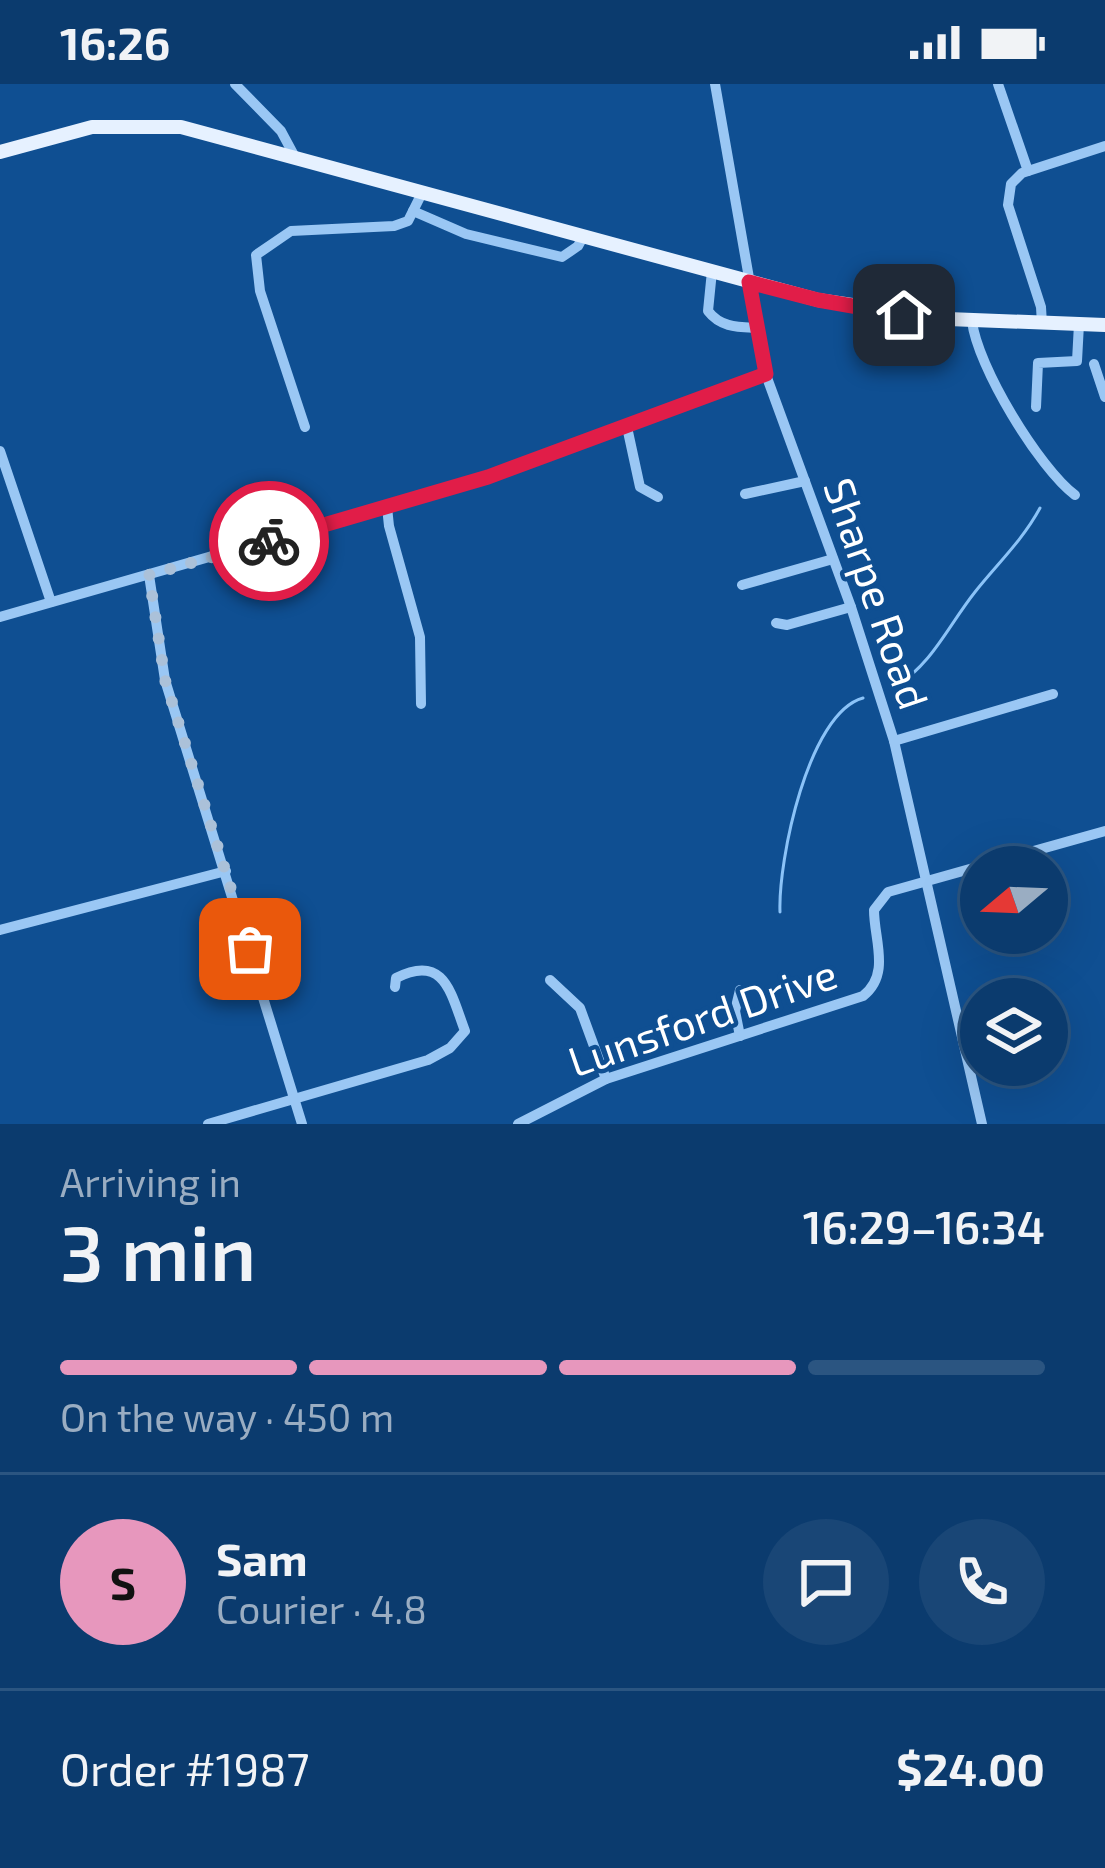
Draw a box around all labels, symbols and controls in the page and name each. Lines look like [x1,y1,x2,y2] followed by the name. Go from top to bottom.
[60,15,170,69] text: 16:26
[853,264,955,366] pin
[871,282,937,348] icon: home
[815,471,941,715] street label: Sharpe Road
[209,481,329,601] courier
[236,508,302,574] icon: bike
[960,846,1068,954] north arrow
[960,846,1068,1086] map controls
[199,898,301,1000] pin
[217,916,283,982] icon: bag
[561,947,843,1085] street label: Lunsford Drive
[960,978,1068,1086] button: layers
[60,1158,241,1205] text: Arriving in
[803,1199,1045,1253] text: 16:29–16:34
[60,1203,256,1297] text: 3 min
[60,1393,394,1440] text: On the way · 450 m
[763,1519,889,1645] button: chat
[919,1519,1045,1645] button: phone
[216,1531,308,1585] text: Sam
[110,1555,136,1609] text: S
[216,1585,427,1632] text: Courier · 4.8
[60,1741,310,1795] text: Order #1987
[896,1741,1045,1795] text: $24.00

